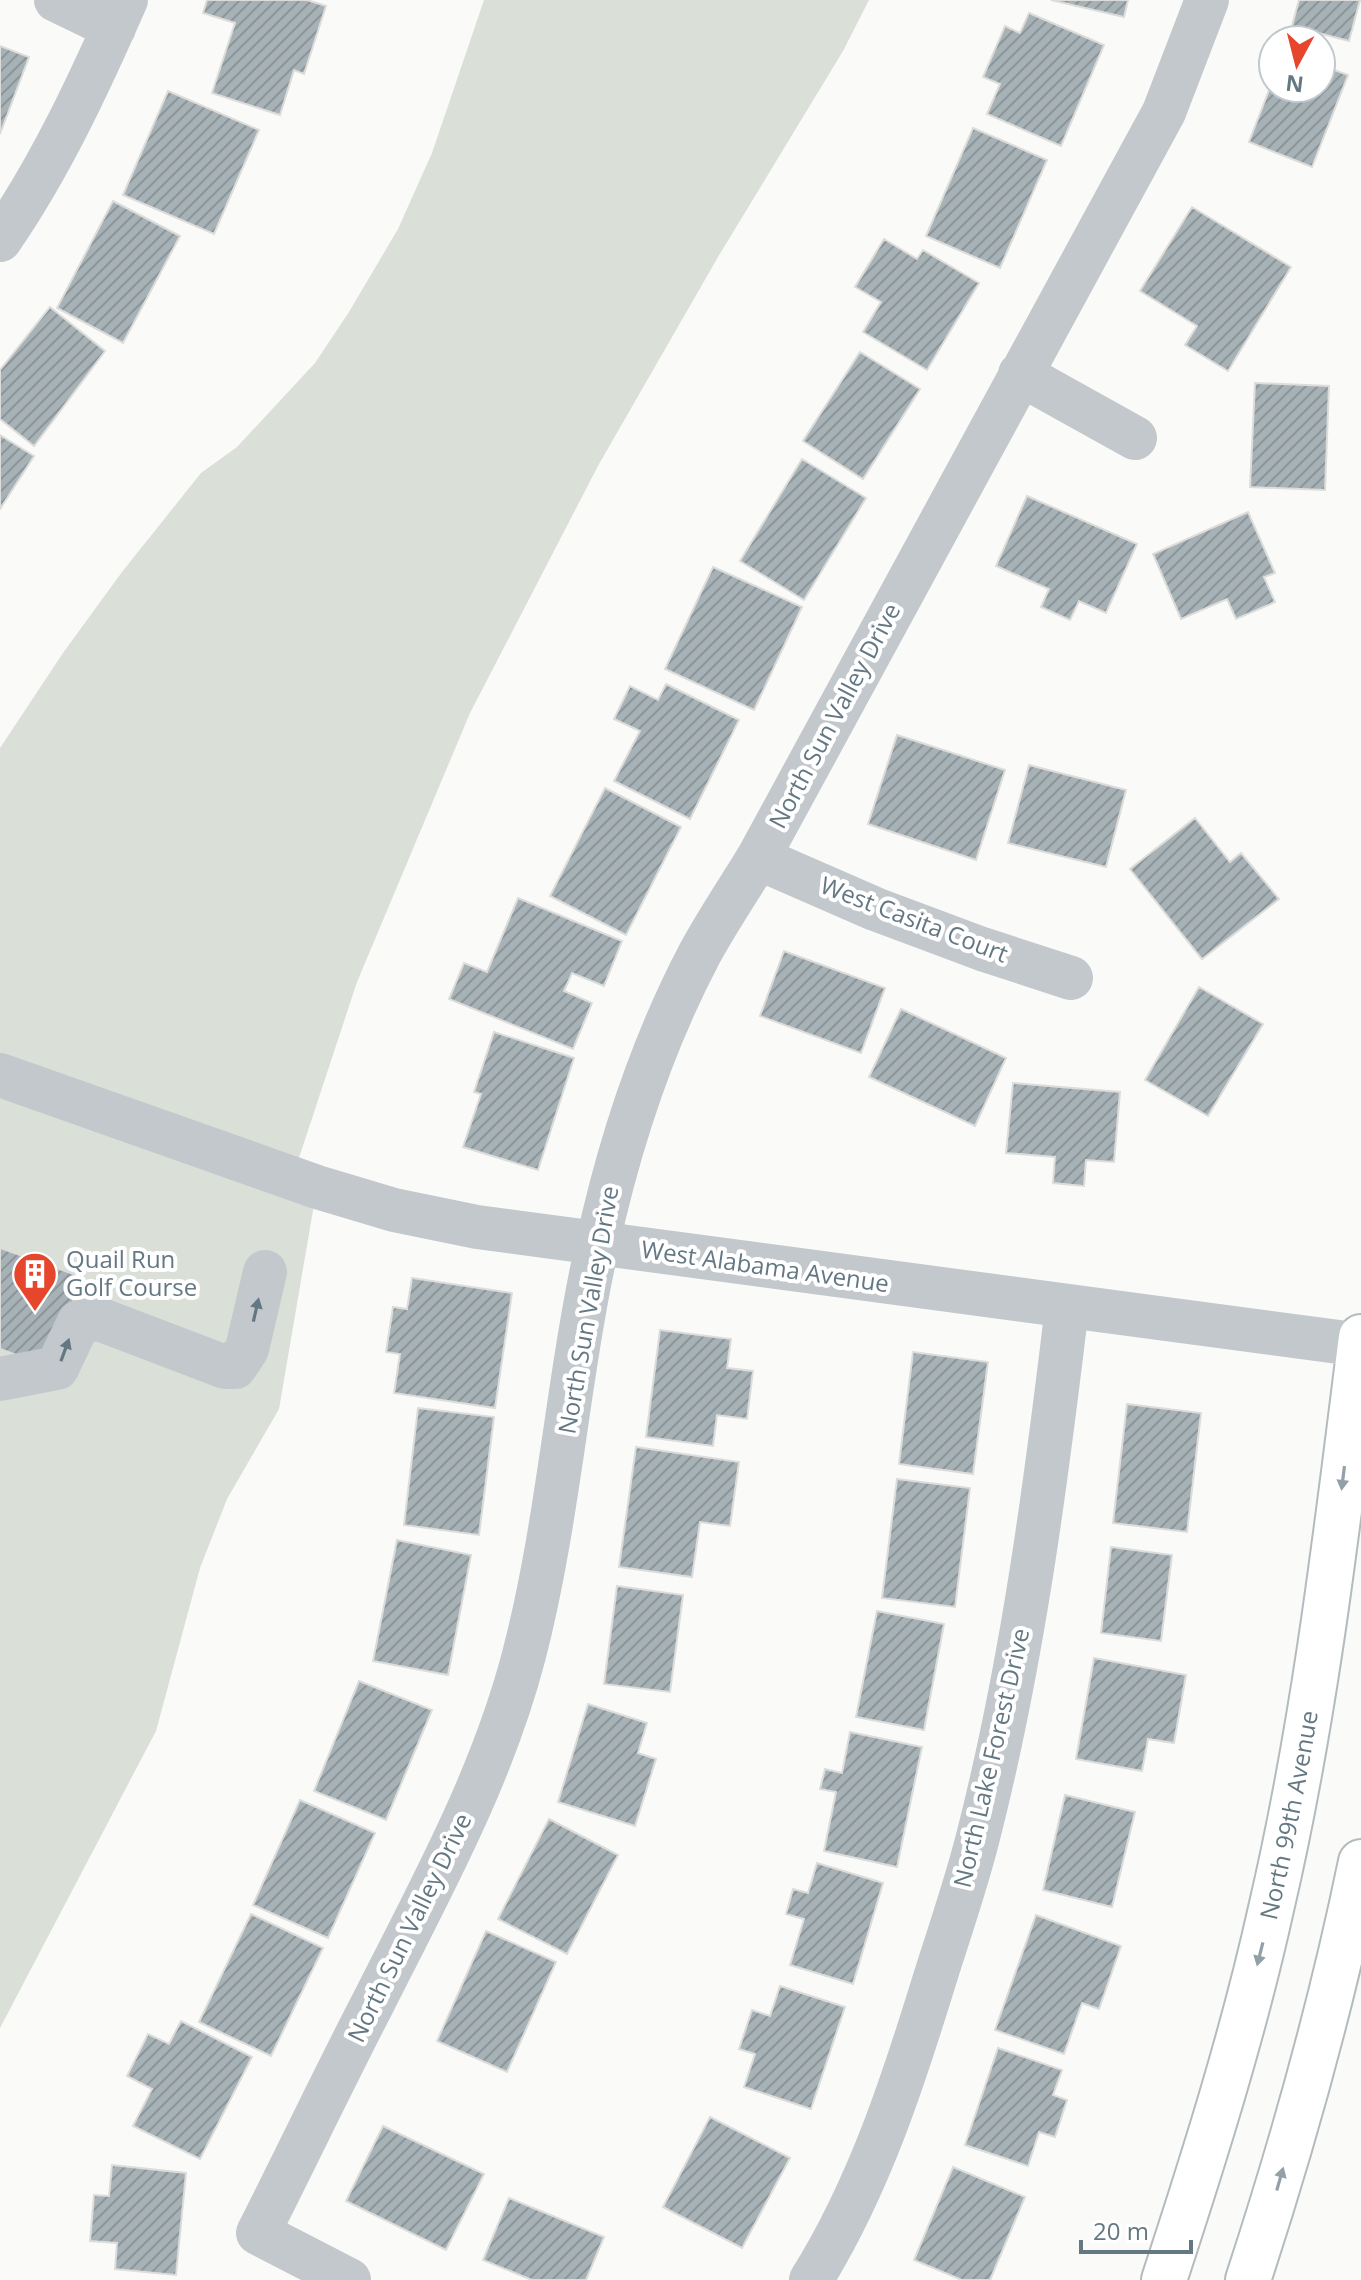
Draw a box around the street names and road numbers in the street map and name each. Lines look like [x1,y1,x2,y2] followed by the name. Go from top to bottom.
[760,597,907,834] street label: North Sun Valley Drive
[816,868,1013,970] street label: West Casita Court
[549,1183,626,1436] street label: North Sun Valley Drive
[639,1232,891,1299] street label: West Alabama Avenue
[945,1625,1036,1891] street label: North Lake Forest Drive
[1251,1708,1325,1923] street label: North 99th Avenue
[339,1807,478,2047] street label: North Sun Valley Drive

